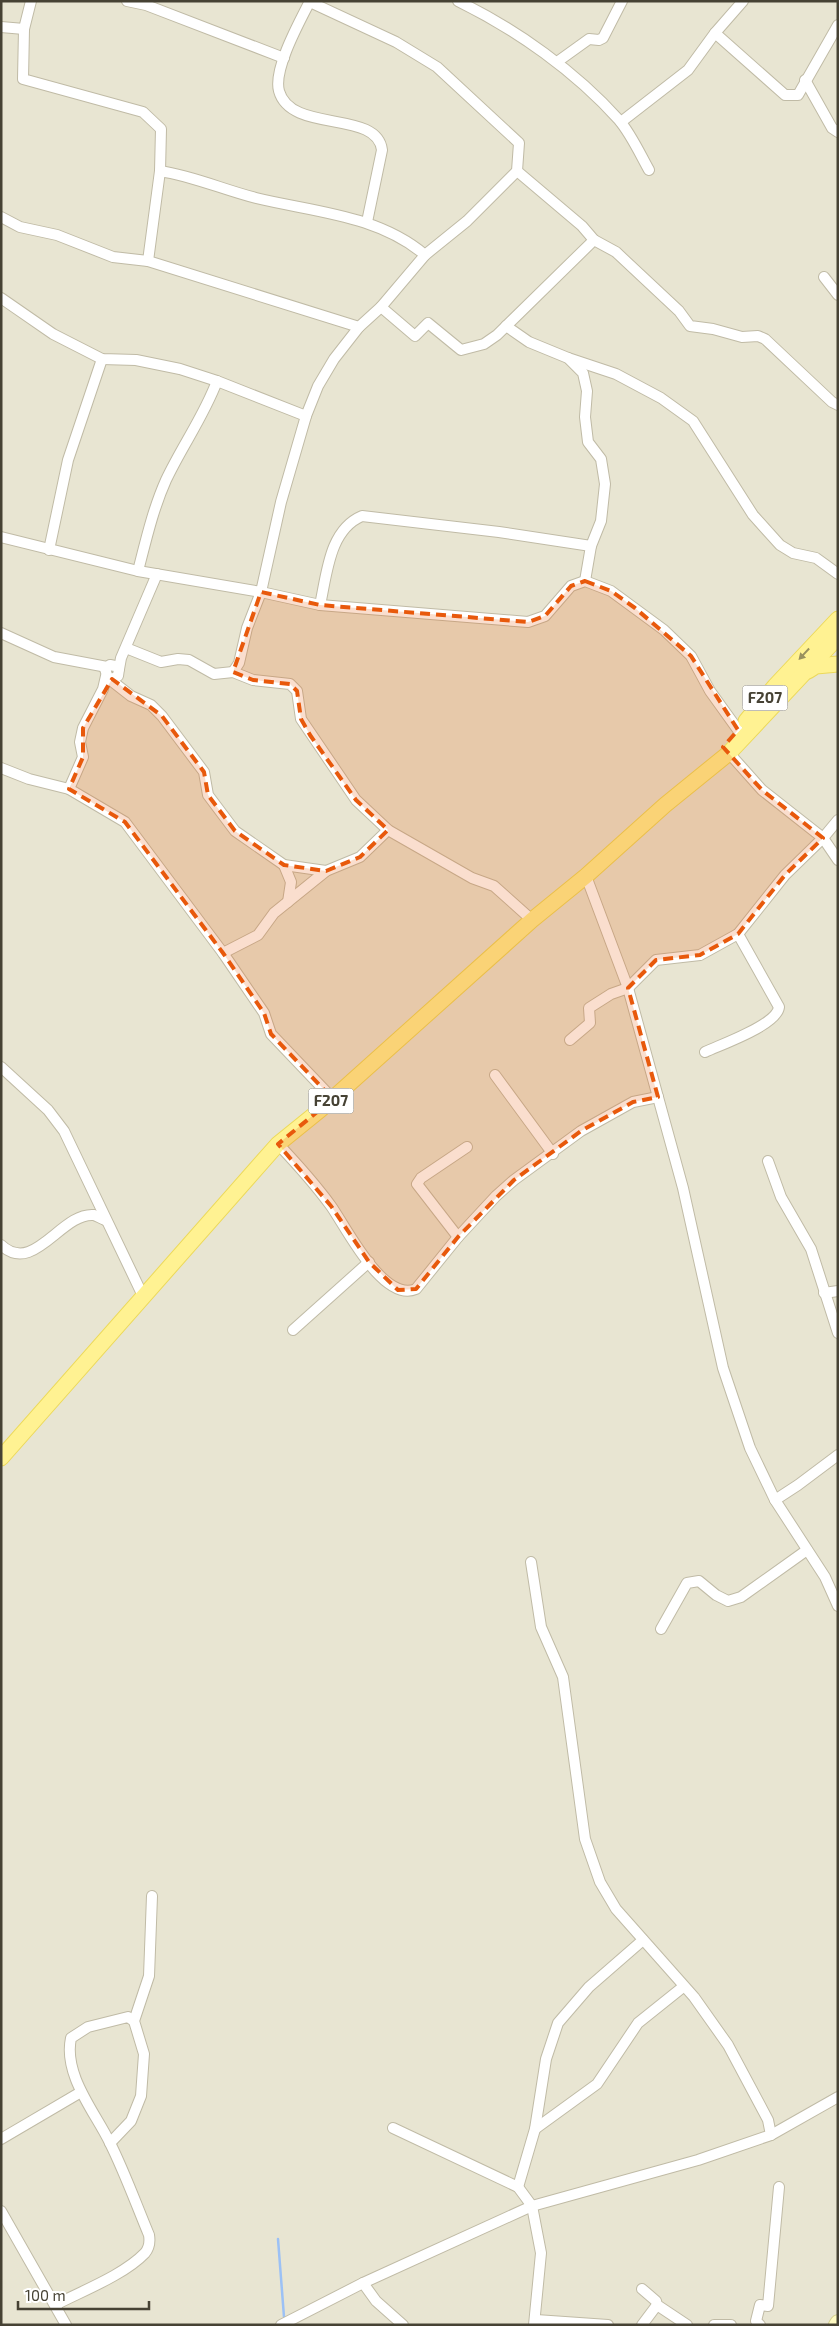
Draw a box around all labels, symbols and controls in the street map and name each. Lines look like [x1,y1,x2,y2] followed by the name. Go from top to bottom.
[798,648,810,660] one-way arrow
[742,686,788,710] road number: F207
[308,1088,354,1114] road number: F207
[18,2278,149,2310] scale bar
[25,2286,66,2304] text: 100 m

